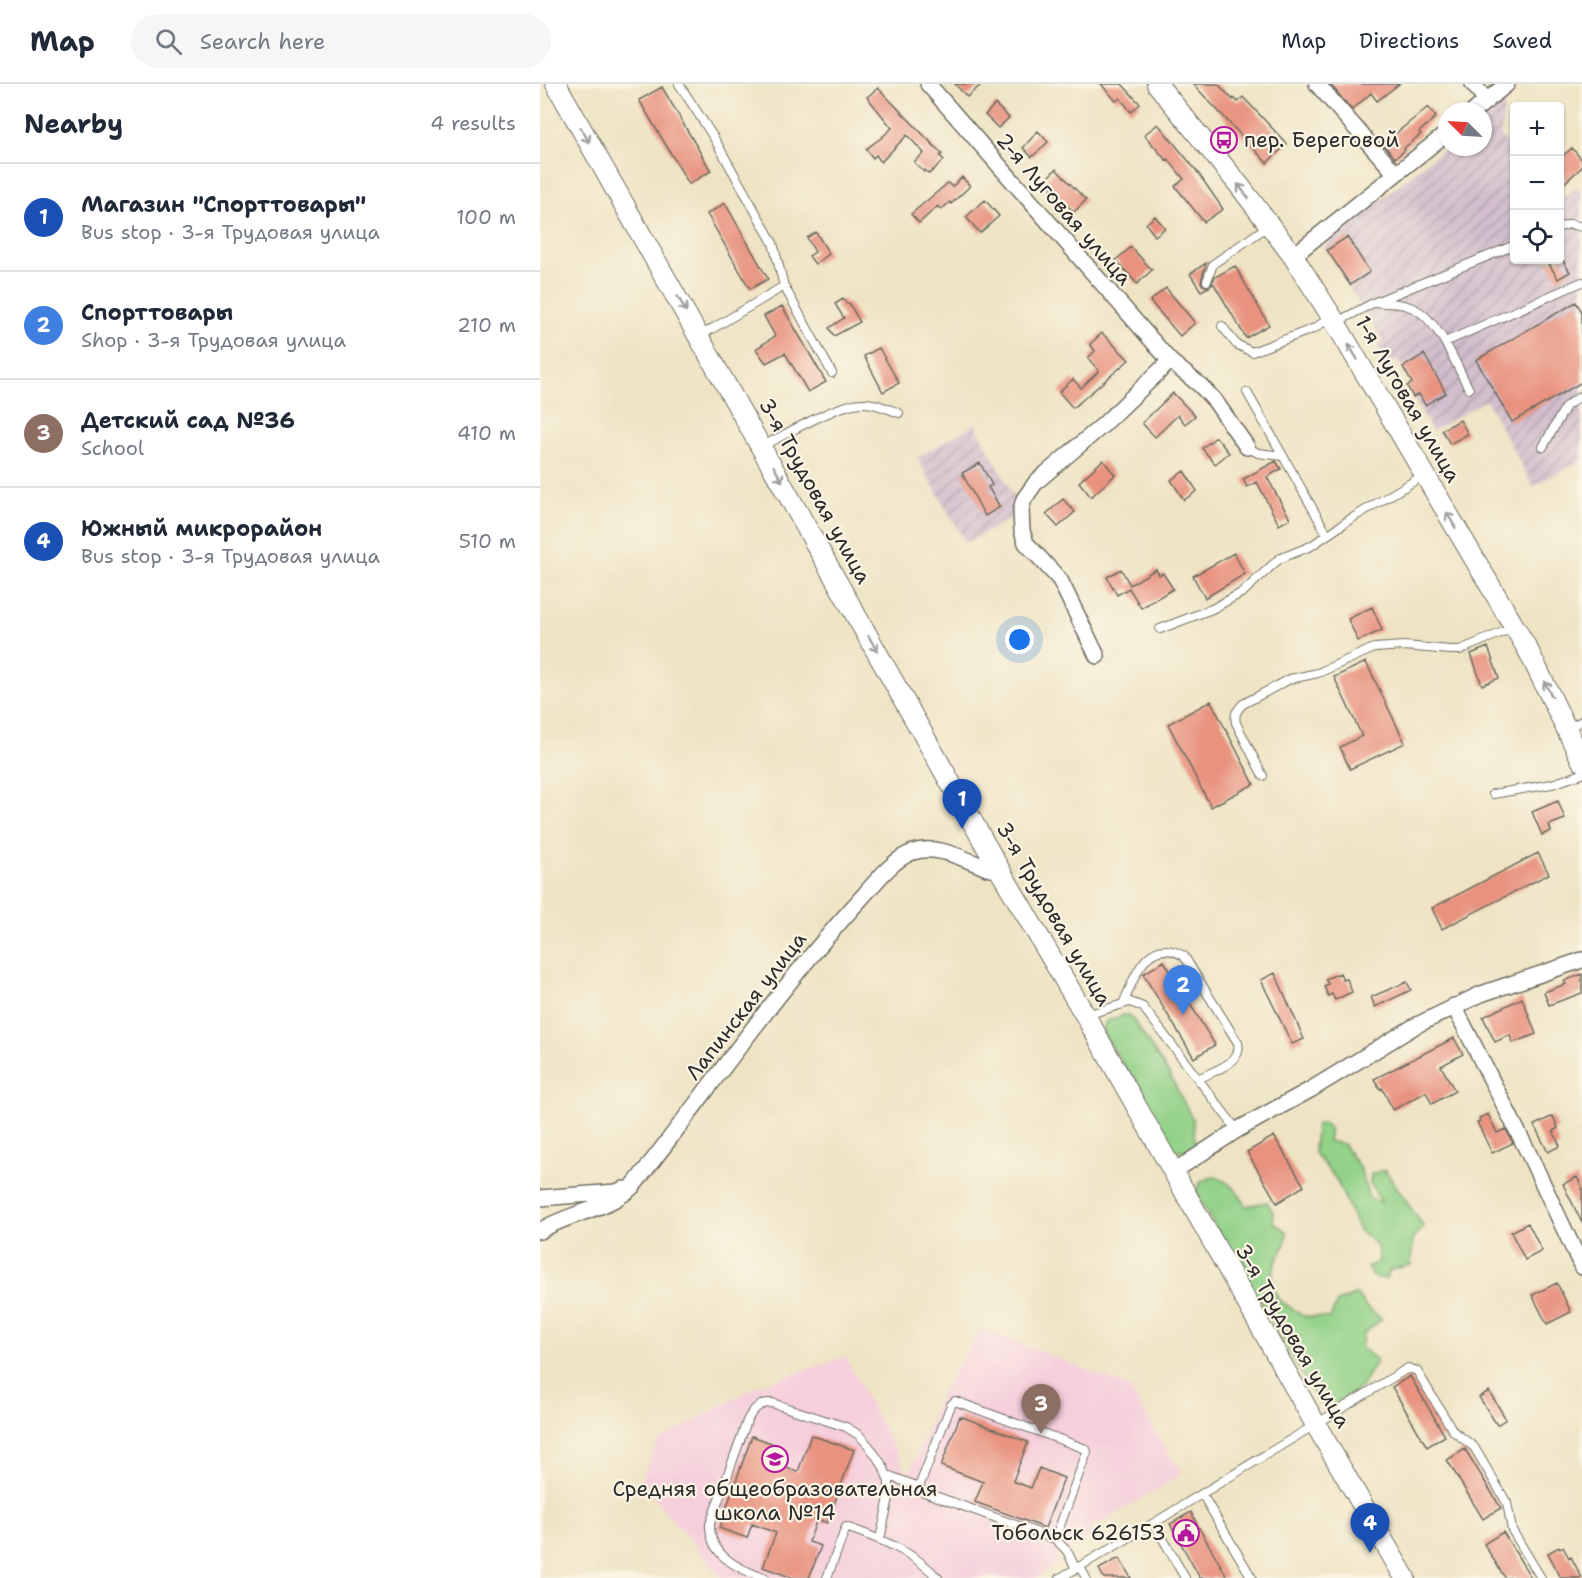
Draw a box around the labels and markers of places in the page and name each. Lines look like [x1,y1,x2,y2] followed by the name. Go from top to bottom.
[1209,125,1239,155] bus stop icon: пер. Береговой
[1244,126,1399,154] place label: пер. Береговой
[942,780,982,829] pin: 1
[1164,966,1202,1015] pin: 2
[1022,1384,1060,1434] pin: 3
[760,1444,790,1474] school or university icon: Средняя общеобразовательная школа №14
[613,1475,937,1527] place label: Средняя общеобразовательная школа №14
[1350,1504,1390,1553] pin: 4
[1171,1518,1201,1548] public building icon: Тобольск 626153
[991,1519,1166,1547] place label: Тобольск 626153

